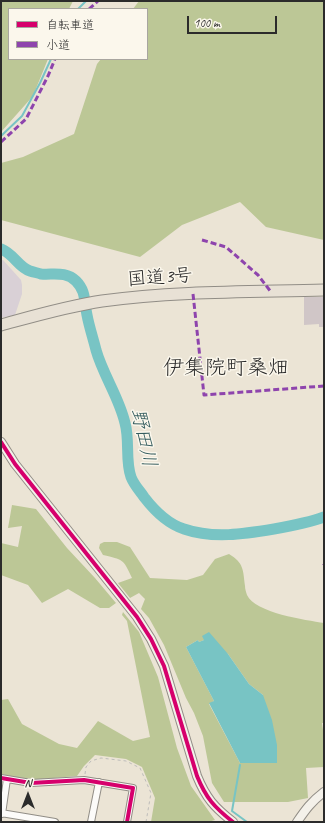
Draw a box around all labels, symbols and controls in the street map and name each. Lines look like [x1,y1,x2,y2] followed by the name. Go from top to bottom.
[8,8,148,60] legend
[189,8,279,34] scale bar
[194,15,220,31] text: 100 m
[46,17,94,33] text: 自転車道
[46,37,70,53] text: 小道
[127,264,193,292] street label: 国道3号
[163,355,289,381] district label: 伊集院町桑畑
[125,406,161,470] water label: 野田川
[8,775,48,815] north arrow
[25,776,31,790] text: N

